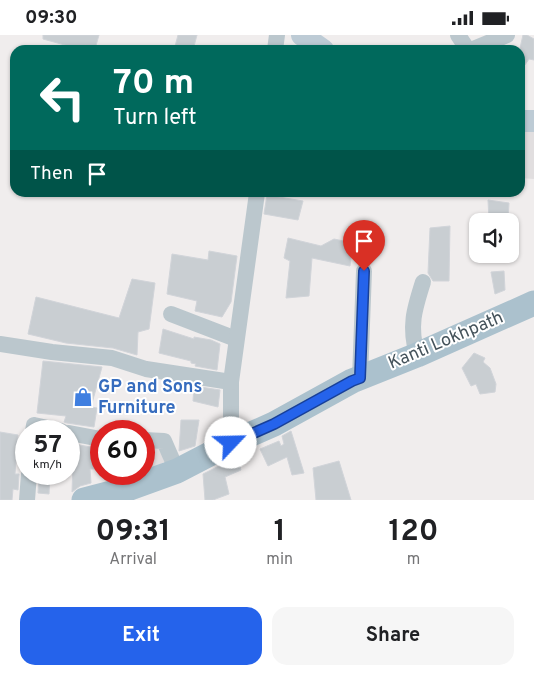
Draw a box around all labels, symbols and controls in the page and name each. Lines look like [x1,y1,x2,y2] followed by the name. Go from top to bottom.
[25,6,77,30] text: 09:30
[113,62,194,106] text: 70 m
[30,65,95,130] icon: left
[113,105,196,132] text: Turn left
[83,160,111,188] icon: arrive
[30,162,73,186] text: Then
[469,213,519,263] map controls
[469,213,519,263] button: sound
[343,220,385,271] pin
[350,227,378,255] icon: arrive
[385,306,507,376] street label: Kanti Lokhpath
[98,376,202,420] place label: GP and Sons Furniture
[72,386,94,408] shop icon: GP and Sons Furniture
[204,416,256,468] position arrow
[90,420,155,485] speed limit sign: 60
[33,430,62,462] text: 57
[33,457,62,473] text: km/h
[95,514,171,551] text: 09:31
[274,514,286,551] text: 1
[388,514,439,551] text: 120
[109,550,157,570] text: Arrival
[266,550,293,570] text: min
[407,550,420,570] text: m
[20,607,262,665] button: Exit
[272,607,514,665] button: Share

